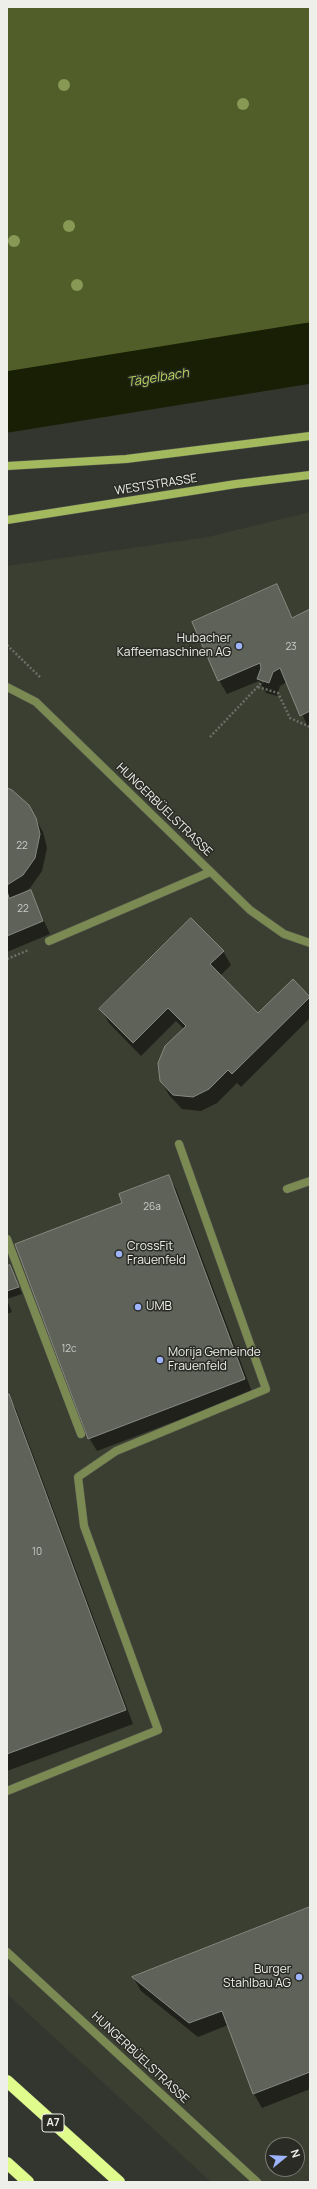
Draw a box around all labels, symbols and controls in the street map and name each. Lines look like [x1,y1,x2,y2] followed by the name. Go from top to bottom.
[126,365,190,391] water label: Tägelbach
[114,471,198,499] street label: WESTSTRASSE
[117,632,231,660] place label: Hubacher Kaffeemaschinen AG
[234,641,244,651] marker: Hubacher Kaffeemaschinen AG
[285,641,297,653] house number: 23
[113,760,215,860] street label: HUNGERBÜELSTRASSE
[16,840,28,852] house number: 22
[17,903,29,915] house number: 22
[143,1201,161,1213] house number: 26a
[127,1240,186,1268] place label: CrossFit Frauenfeld
[114,1249,124,1259] marker: CrossFit Frauenfeld
[146,1300,172,1314] place label: UMB
[133,1302,143,1312] marker: UMB
[61,1343,77,1355] house number: 12c
[168,1346,261,1374] place label: Morija Gemeinde Frauenfeld
[155,1355,165,1365] marker: Morija Gemeinde Frauenfeld
[32,1546,42,1558] house number: 10
[223,1963,291,1991] place label: Burger Stahlbau AG
[294,1972,304,1982] marker: Burger Stahlbau AG
[88,2009,192,2107] street label: HUNGERBÜELSTRASSE
[42,2114,64,2132] road number: A7
[265,2137,305,2177] north arrow
[288,2147,304,2160] text: N

